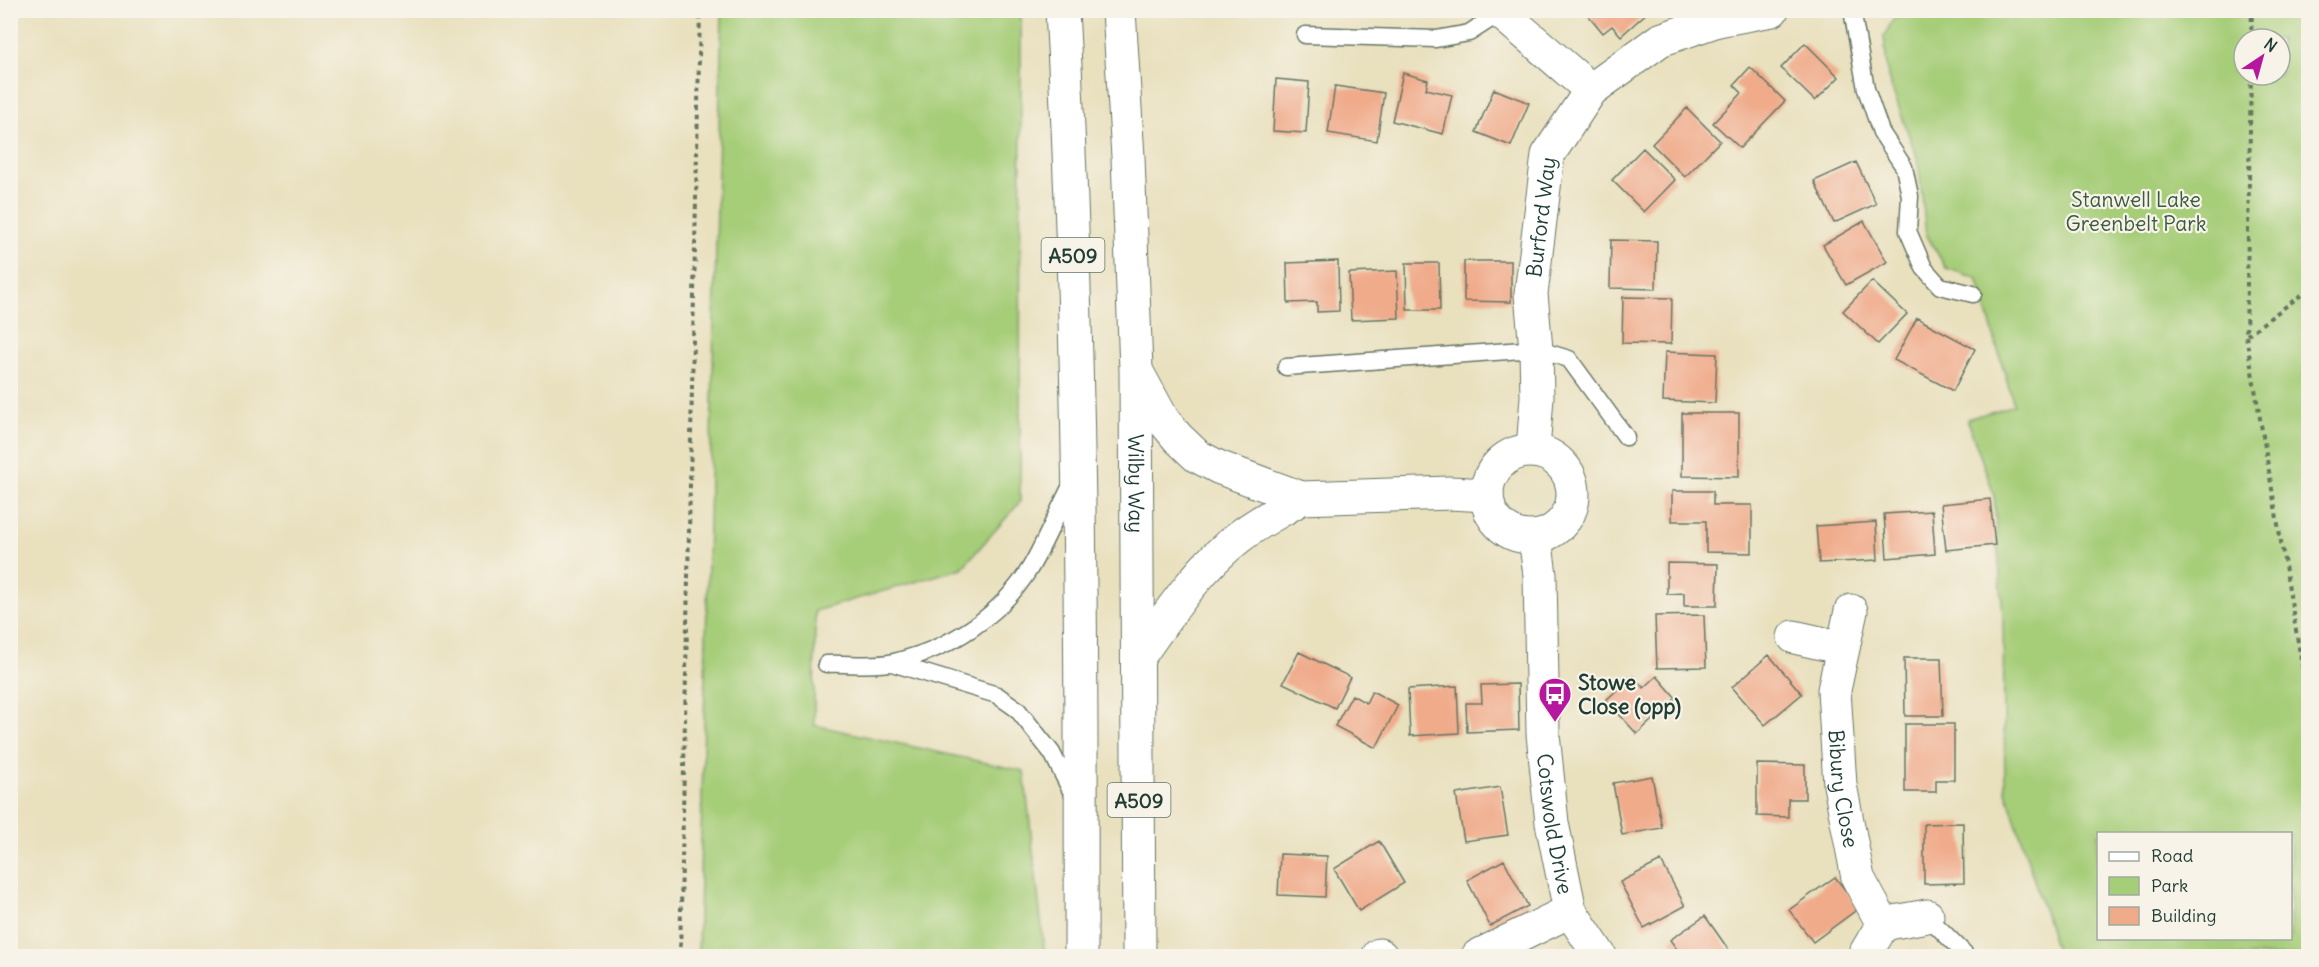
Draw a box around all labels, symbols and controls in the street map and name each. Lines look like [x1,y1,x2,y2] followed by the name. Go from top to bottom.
[2232,27,2292,87] north arrow
[2260,34,2281,56] text: N
[1520,155,1561,279] street label: Burford Way
[2066,186,2206,237] park label: Stanwell Lake Greenbelt Park
[1042,238,1104,272] road number: A509
[1123,434,1150,533] street label: Wilby Way
[1578,669,1681,720] place label: Stowe Close (opp)
[1537,676,1573,723] bus stop icon: Stowe Close (opp)
[1823,729,1865,850] street label: Bibury Close
[1532,752,1580,896] street label: Cotswold Drive
[1108,783,1170,817] road number: A509
[2097,832,2292,940] legend
[2151,844,2194,867] text: Road
[2151,874,2188,897] text: Park
[2151,904,2216,927] text: Building

